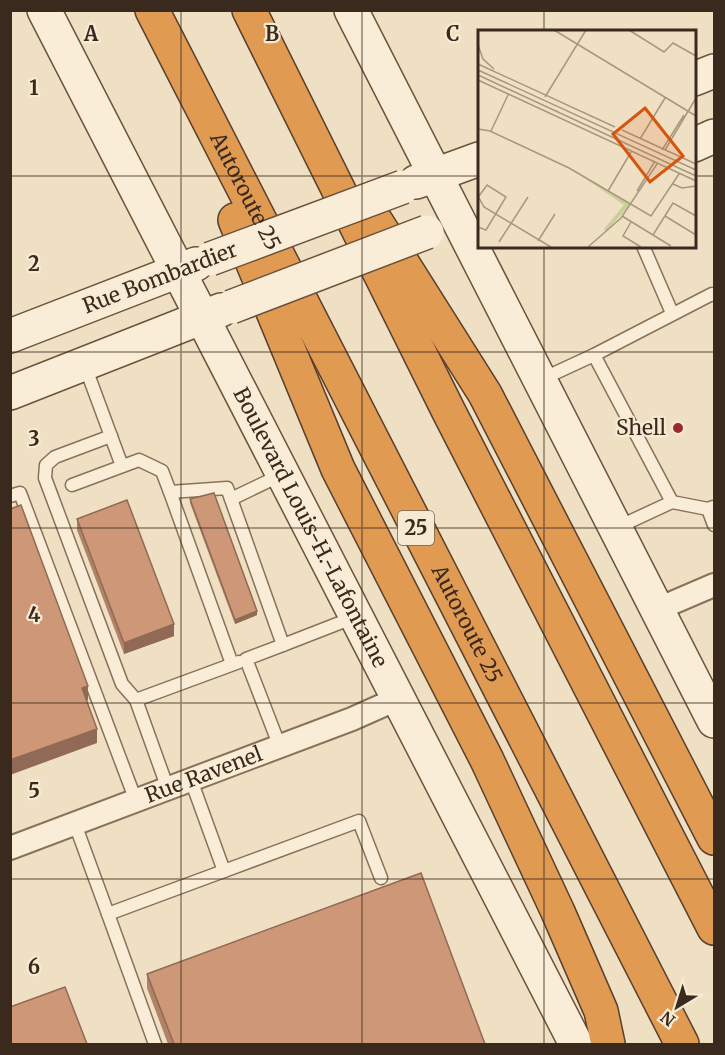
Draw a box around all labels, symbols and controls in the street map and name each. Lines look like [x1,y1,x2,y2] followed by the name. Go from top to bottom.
[83,21,99,46] text: A
[265,21,279,46] text: B
[446,21,460,46] text: C
[478,30,695,248] inset map
[29,75,39,100] text: 1
[204,127,287,255] street label: Autoroute 25
[79,236,241,319] street label: Rue Bombardier
[28,251,40,276] text: 2
[227,383,394,672] street label: Boulevard Louis-H.-Lafontaine
[616,414,666,441] place label: Shell
[671,421,685,435] marker: Shell
[28,426,40,451] text: 3
[398,511,434,545] road number: 25
[425,559,509,687] street label: Autoroute 25
[28,602,41,627] text: 4
[141,740,266,809] street label: Rue Ravenel
[28,778,40,803] text: 5
[28,954,40,979] text: 6
[647,977,707,1037] north arrow
[656,1007,679,1031] text: N

